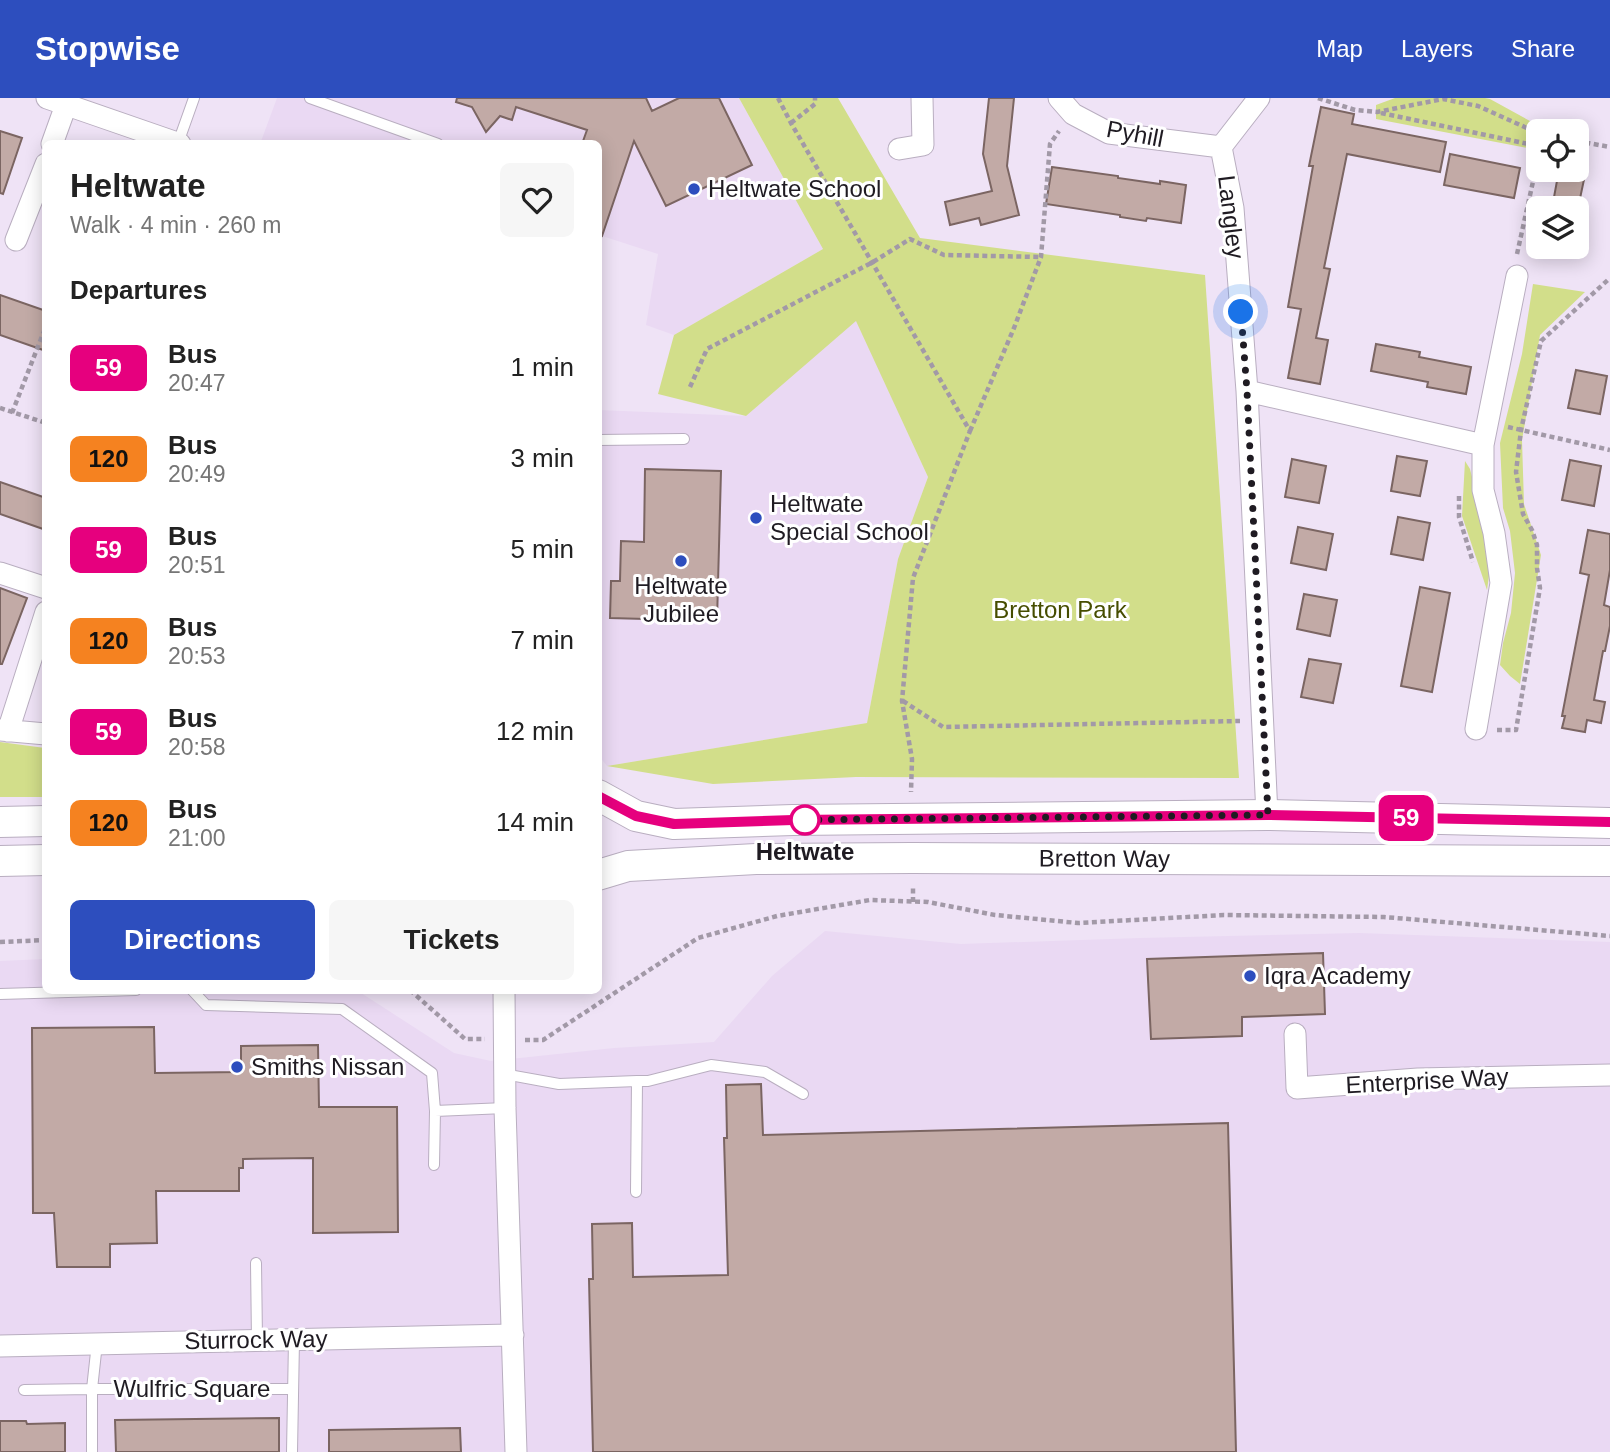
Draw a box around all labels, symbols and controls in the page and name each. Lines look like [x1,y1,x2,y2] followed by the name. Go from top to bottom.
[35,30,180,67] text: Stopwise
[1316,35,1363,62] text: Map
[1401,35,1473,62] text: Layers
[1511,35,1575,62] text: Share
[1104,115,1166,152] street label: Pyhill
[1526,119,1589,259] map controls
[1526,119,1589,182] button: locate
[500,163,574,237] button: heart
[70,167,206,204] text: Heltwate
[1213,174,1250,260] street label: Langley
[708,175,881,202] place label: Heltwate School
[686,181,702,197] marker: Heltwate School
[1526,196,1589,259] button: layers
[70,212,281,238] text: Walk · 4 min · 260 m
[70,275,207,305] text: Departures
[1223,294,1258,329] your location
[168,339,217,369] text: Bus
[510,352,574,382] text: 1 min
[95,354,122,381] text: 59
[168,370,226,396] text: 20:47
[168,430,217,460] text: Bus
[510,443,574,473] text: 3 min
[88,445,129,472] text: 120
[168,461,226,487] text: 20:49
[770,490,929,545] place label: Heltwate Special School
[748,510,764,526] marker: Heltwate Special School
[168,521,217,551] text: Bus
[510,534,574,564] text: 5 min
[95,536,122,563] text: 59
[168,552,226,578] text: 20:51
[673,553,689,569] marker: Heltwate Jubilee
[634,572,728,627] place label: Heltwate Jubilee
[993,596,1128,623] park label: Bretton Park
[168,612,217,642] text: Bus
[510,625,574,655] text: 7 min
[88,627,129,654] text: 120
[168,643,226,669] text: 20:53
[168,703,217,733] text: Bus
[496,716,574,746] text: 12 min
[95,718,122,745] text: 59
[168,734,226,760] text: 20:58
[168,794,217,824] text: Bus
[1374,795,1438,841] line badge: 59
[1393,804,1419,831] text: 59
[790,805,820,835] marker: Heltwate
[496,807,574,837] text: 14 min
[88,809,129,836] text: 120
[168,825,226,851] text: 21:00
[756,838,854,865] place label: Heltwate
[1039,845,1170,872] street label: Bretton Way
[70,900,315,980] button: Directions
[329,900,574,980] button: Tickets
[1264,962,1411,989] place label: Iqra Academy
[1242,968,1258,984] marker: Iqra Academy
[251,1053,404,1080] place label: Smiths Nissan
[229,1059,245,1075] marker: Smiths Nissan
[1345,1063,1509,1098] street label: Enterprise Way
[184,1325,328,1354] street label: Sturrock Way
[114,1375,270,1402] street label: Wulfric Square

